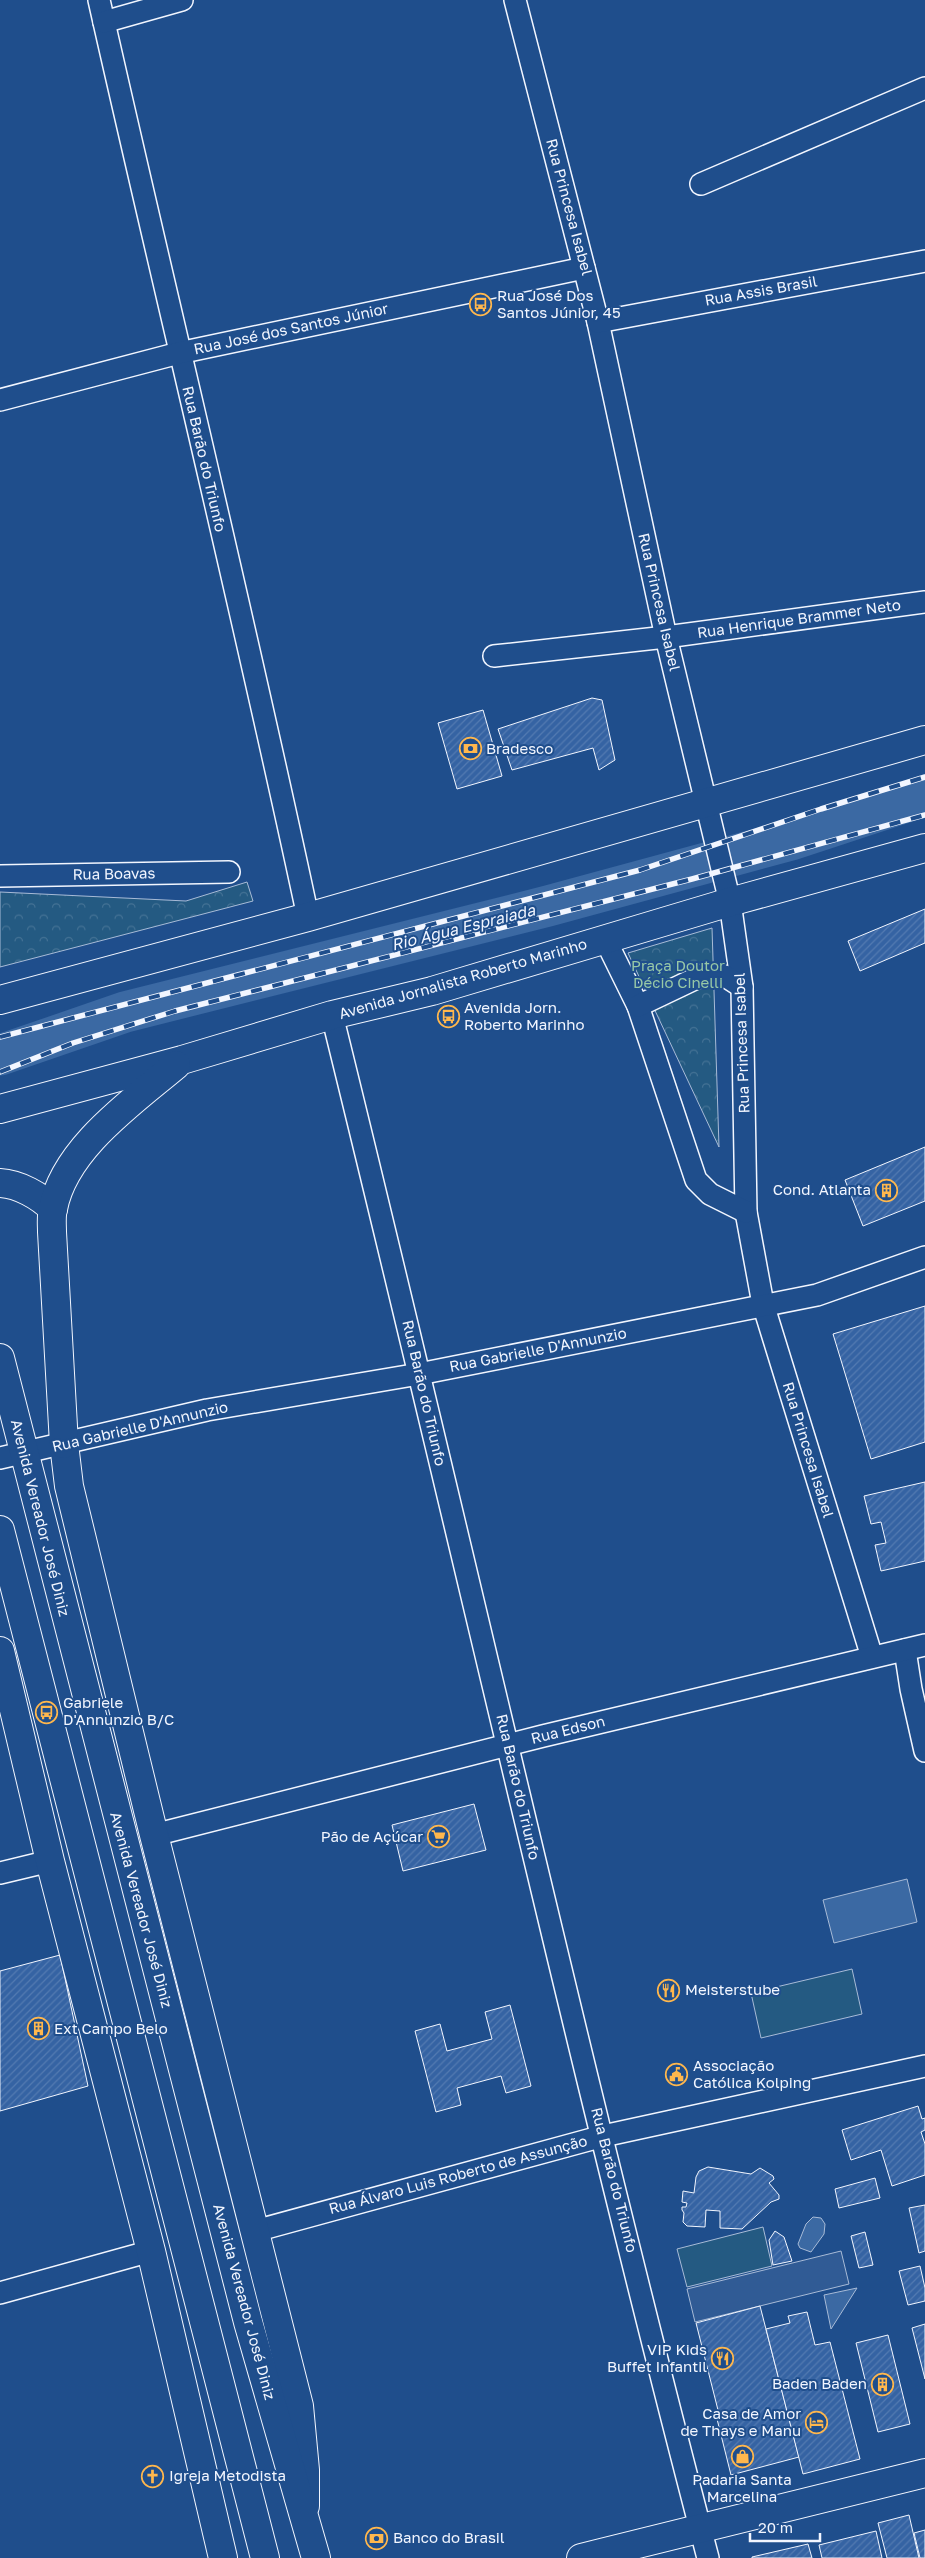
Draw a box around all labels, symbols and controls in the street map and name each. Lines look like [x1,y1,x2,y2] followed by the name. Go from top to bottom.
[543,136,597,277] street label: Rua Princesa Isabel
[703,271,819,309] street label: Rua Assis Brasil
[497,286,621,321] place label: Rua José Dos Santos Júnior, 45
[469,293,493,317] bus stop icon: Rua José Dos Santos Júnior, 45
[192,299,390,357] street label: Rua José dos Santos Júnior
[179,384,231,533] street label: Rua Barão do Triunfo
[635,531,685,673] street label: Rua Princesa Isabel
[696,595,902,641] street label: Rua Henrique Brammer Neto
[458,737,482,761] bank icon: Bradesco
[486,739,553,757] place label: Bradesco
[72,863,156,883] street label: Rua Boavas
[389,899,538,955] water label: Rio Água Espraiada
[337,934,589,1022] street label: Avenida Jornalista Roberto Marinho
[631,956,725,991] park label: Praça Doutor Décio Cinelli
[730,972,752,1114] street label: Rua Princesa Isabel
[464,998,585,1033] place label: Avenida Jorn. Roberto Marinho
[436,1005,460,1029] bus stop icon: Avenida Jorn. Roberto Marinho
[875,1178,899,1202] building icon: Cond. Atlanta
[773,1180,871,1198] place label: Cond. Atlanta
[399,1318,451,1467] street label: Rua Barão do Triunfo
[448,1323,628,1375] street label: Rua Gabrielle D'Annunzio
[780,1380,838,1520] street label: Rua Princesa Isabel
[50,1397,230,1455] street label: Rua Gabrielle D'Annunzio
[8,1417,74,1618] street label: Avenida Vereador José Diniz
[63,1693,174,1728] place label: Gabriele D'Annunzio B/C
[35,1700,59,1724] bus stop icon: Gabriele D'Annunzio B/C
[529,1711,607,1747] street label: Rua Edson
[493,1712,545,1861] street label: Rua Barão do Triunfo
[107,1810,177,2010] street label: Avenida Vereador José Diniz
[427,1825,451,1849] supermarket icon: Pão de Açúcar
[321,1827,423,1845] place label: Pão de Açúcar
[657,1978,681,2002] restaurant icon: Meisterstube
[685,1980,780,1998] place label: Meisterstube
[26,2017,50,2041] building icon: Ext Campo Belo
[54,2019,168,2037] place label: Ext Campo Belo
[693,2056,811,2091] place label: Associação Católica Kolping
[665,2063,689,2087] public building icon: Associação Católica Kolping
[588,2105,642,2254] street label: Rua Barão do Triunfo
[327,2131,589,2217] street label: Rua Álvaro Luis Roberto de Assunção
[210,2202,280,2402] street label: Avenida Vereador José Diniz
[607,2340,707,2375] place label: VIP Kids Buffet Infantil
[711,2347,735,2371] restaurant icon: VIP Kids Buffet Infantil
[871,2372,895,2396] building icon: Baden Baden
[772,2374,867,2392] place label: Baden Baden
[680,2404,801,2439] place label: Casa de Amor de Thays e Manu
[805,2411,829,2435] hotel icon: Casa de Amor de Thays e Manu
[730,2445,754,2469] shop icon: Padaria Santa Marcelina
[141,2464,165,2488] church icon: Igreja Metodista
[169,2466,286,2484] place label: Igreja Metodista
[692,2470,792,2505] place label: Padaria Santa Marcelina
[750,2510,820,2542] scale bar
[758,2518,793,2536] text: 20 m
[365,2526,389,2550] bank icon: Banco do Brasil
[393,2528,505,2546] place label: Banco do Brasil

